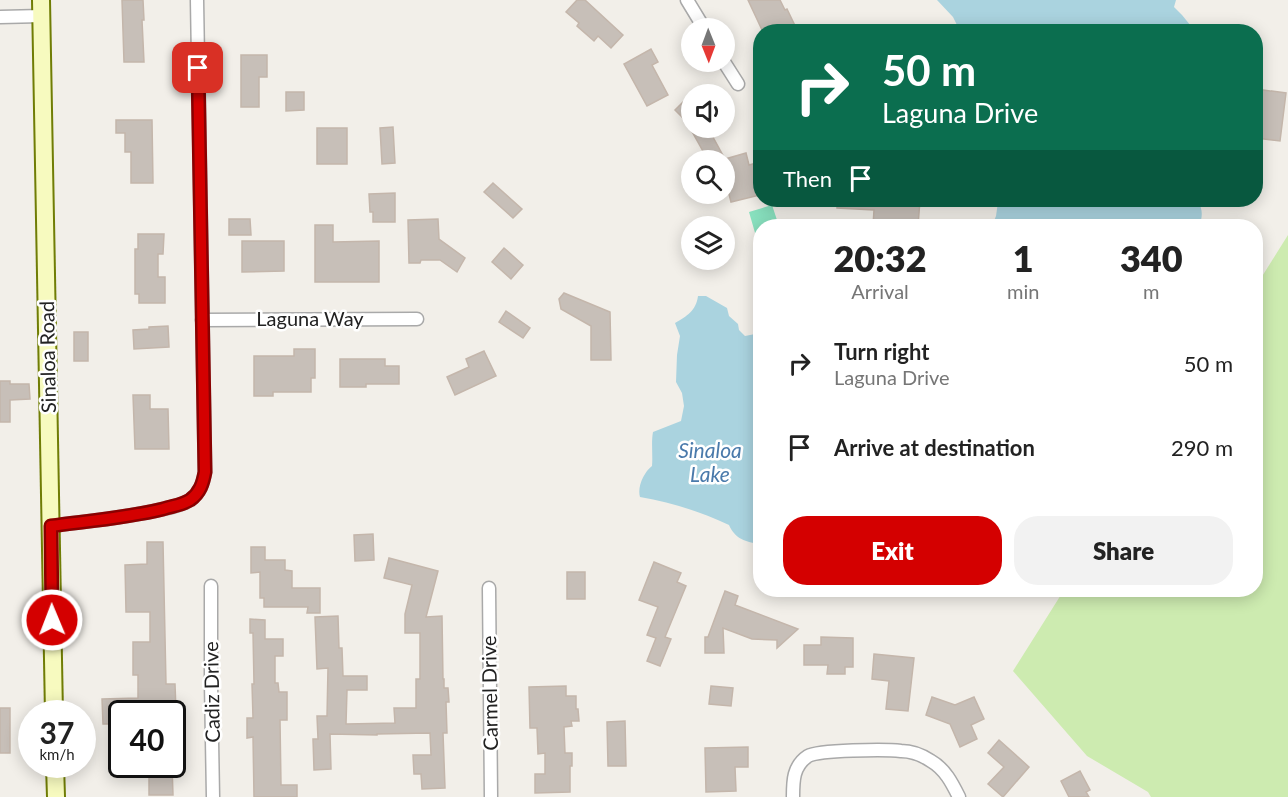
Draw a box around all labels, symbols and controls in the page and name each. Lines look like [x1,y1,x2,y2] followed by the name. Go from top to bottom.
[681,18,735,72] north arrow
[681,18,735,270] map controls
[172,42,223,93] pin
[882,45,976,95] text: 50 m
[783,48,861,126] icon: right
[181,51,214,84] icon: arrive
[681,84,735,138] button: sound
[882,96,1038,129] text: Laguna Drive
[681,150,735,204] button: search
[844,162,877,195] icon: arrive
[783,165,832,192] text: Then
[681,216,735,270] button: layers
[833,236,927,280] text: 20:32
[1013,236,1034,280] text: 1
[1120,236,1183,280] text: 340
[851,279,909,303] text: Arrival
[1007,279,1039,303] text: min
[1143,279,1159,303] text: m
[34,301,60,413] street label: Sinaloa Road
[256,306,364,330] street label: Laguna Way
[834,338,929,365] text: Turn right
[783,347,816,380] icon: right
[1184,350,1233,377] text: 50 m
[834,365,950,389] text: Laguna Drive
[783,431,816,464] icon: arrive
[834,434,1035,461] text: Arrive at destination
[1171,434,1233,461] text: 290 m
[678,437,742,486] water label: Sinaloa Lake
[783,516,1002,585] button: Exit
[1014,516,1233,585] button: Share
[20,588,84,652] position arrow
[476,635,502,751] street label: Carmel Drive
[198,641,224,743] street label: Cadiz Drive
[108,700,186,778] speed limit sign: 40
[40,714,74,750] text: 37
[39,745,75,763] text: km/h

